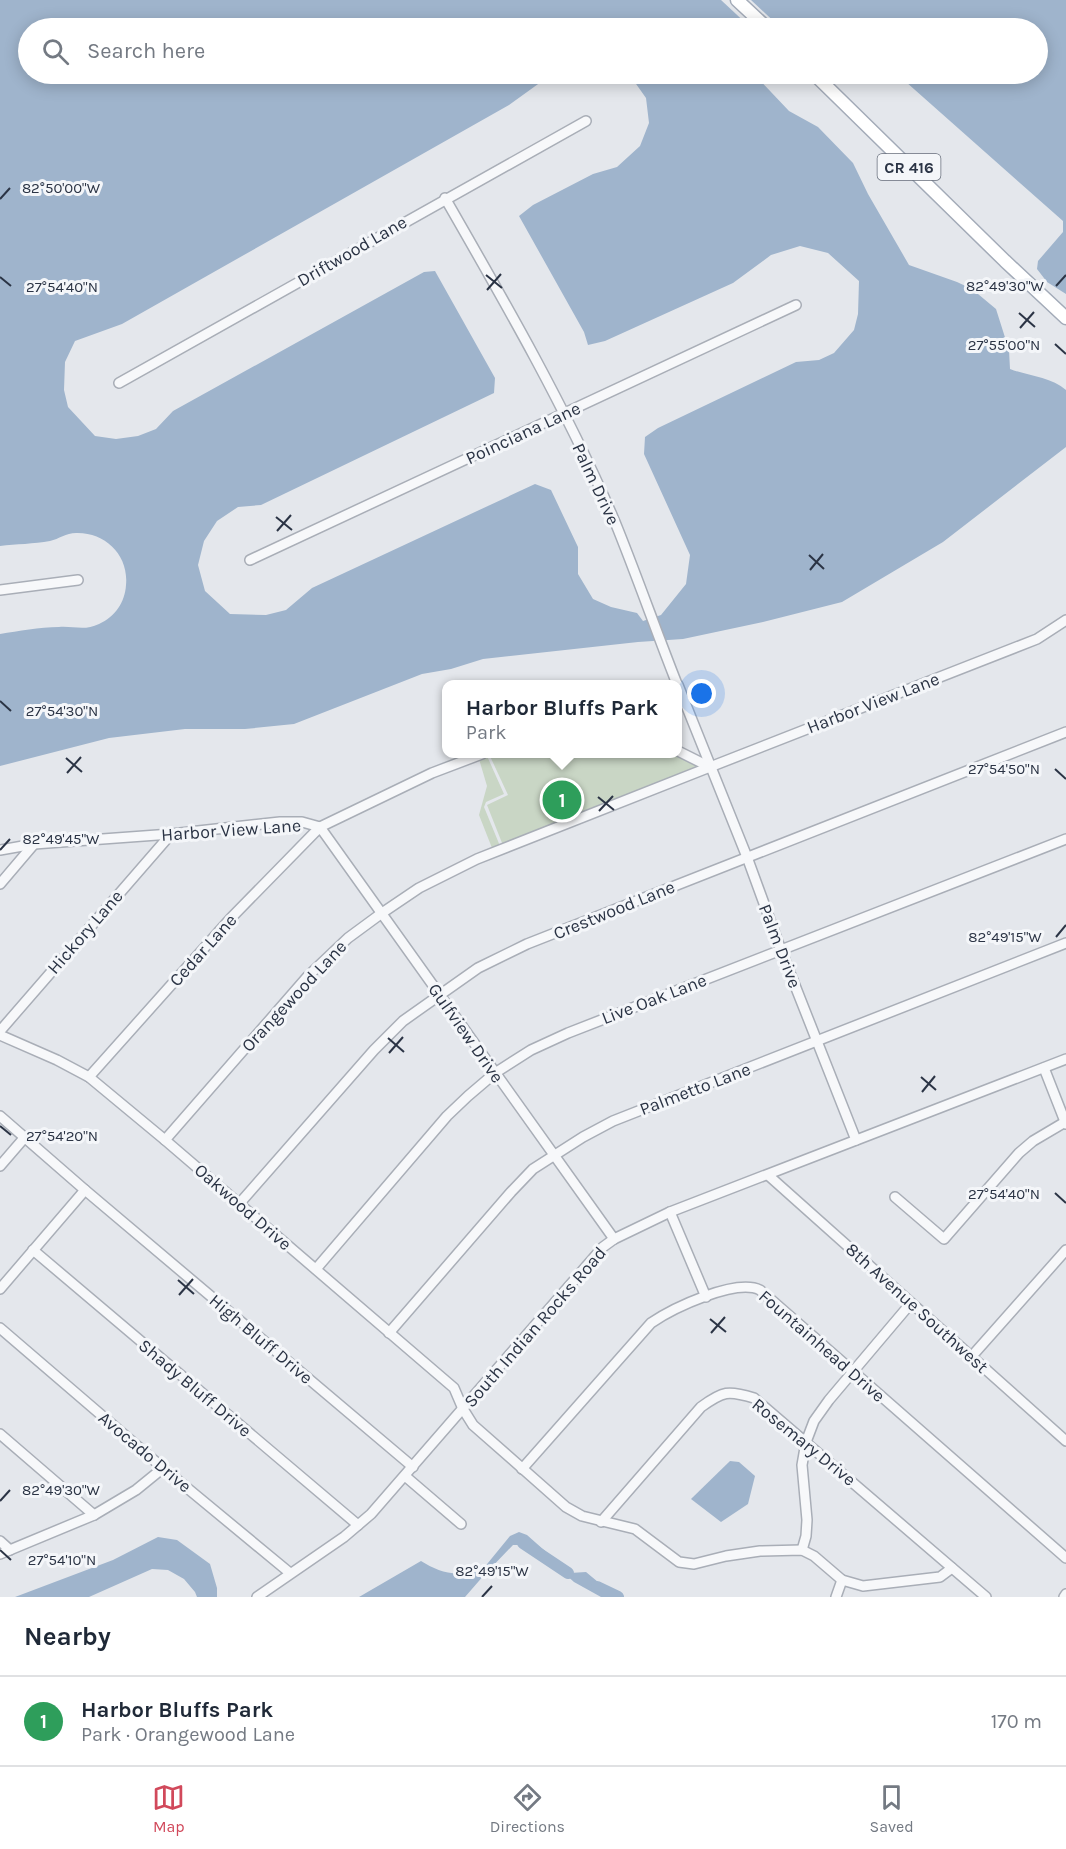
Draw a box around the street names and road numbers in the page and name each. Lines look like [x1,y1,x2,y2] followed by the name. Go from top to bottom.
[878,154,940,180] road number: CR 416
[293,211,411,291] street label: Driftwood Lane
[462,397,584,469] street label: Poinciana Lane
[567,439,625,529] street label: Palm Drive
[804,668,942,738] street label: Harbor View Lane
[160,814,302,846] street label: Harbor View Lane
[550,876,678,944] street label: Crestwood Lane
[42,885,128,979] street label: Hickory Lane
[754,901,806,991] street label: Palm Drive
[165,909,241,991] street label: Cedar Lane
[237,936,351,1056] street label: Orangewood Lane
[598,969,710,1029] street label: Live Oak Lane
[424,979,508,1087] street label: Gulfview Drive
[636,1058,754,1120] street label: Palmetto Lane
[190,1159,296,1255] street label: Oakwood Drive
[841,1238,993,1378] street label: 8th Avenue Southwest
[459,1242,611,1412] street label: South Indian Rocks Road
[754,1285,890,1407] street label: Fountainhead Drive
[205,1289,317,1389] street label: High Bluff Drive
[134,1334,256,1442] street label: Shady Bluff Drive
[748,1393,860,1491] street label: Rosemary Drive
[94,1407,196,1497] street label: Avocado Drive

